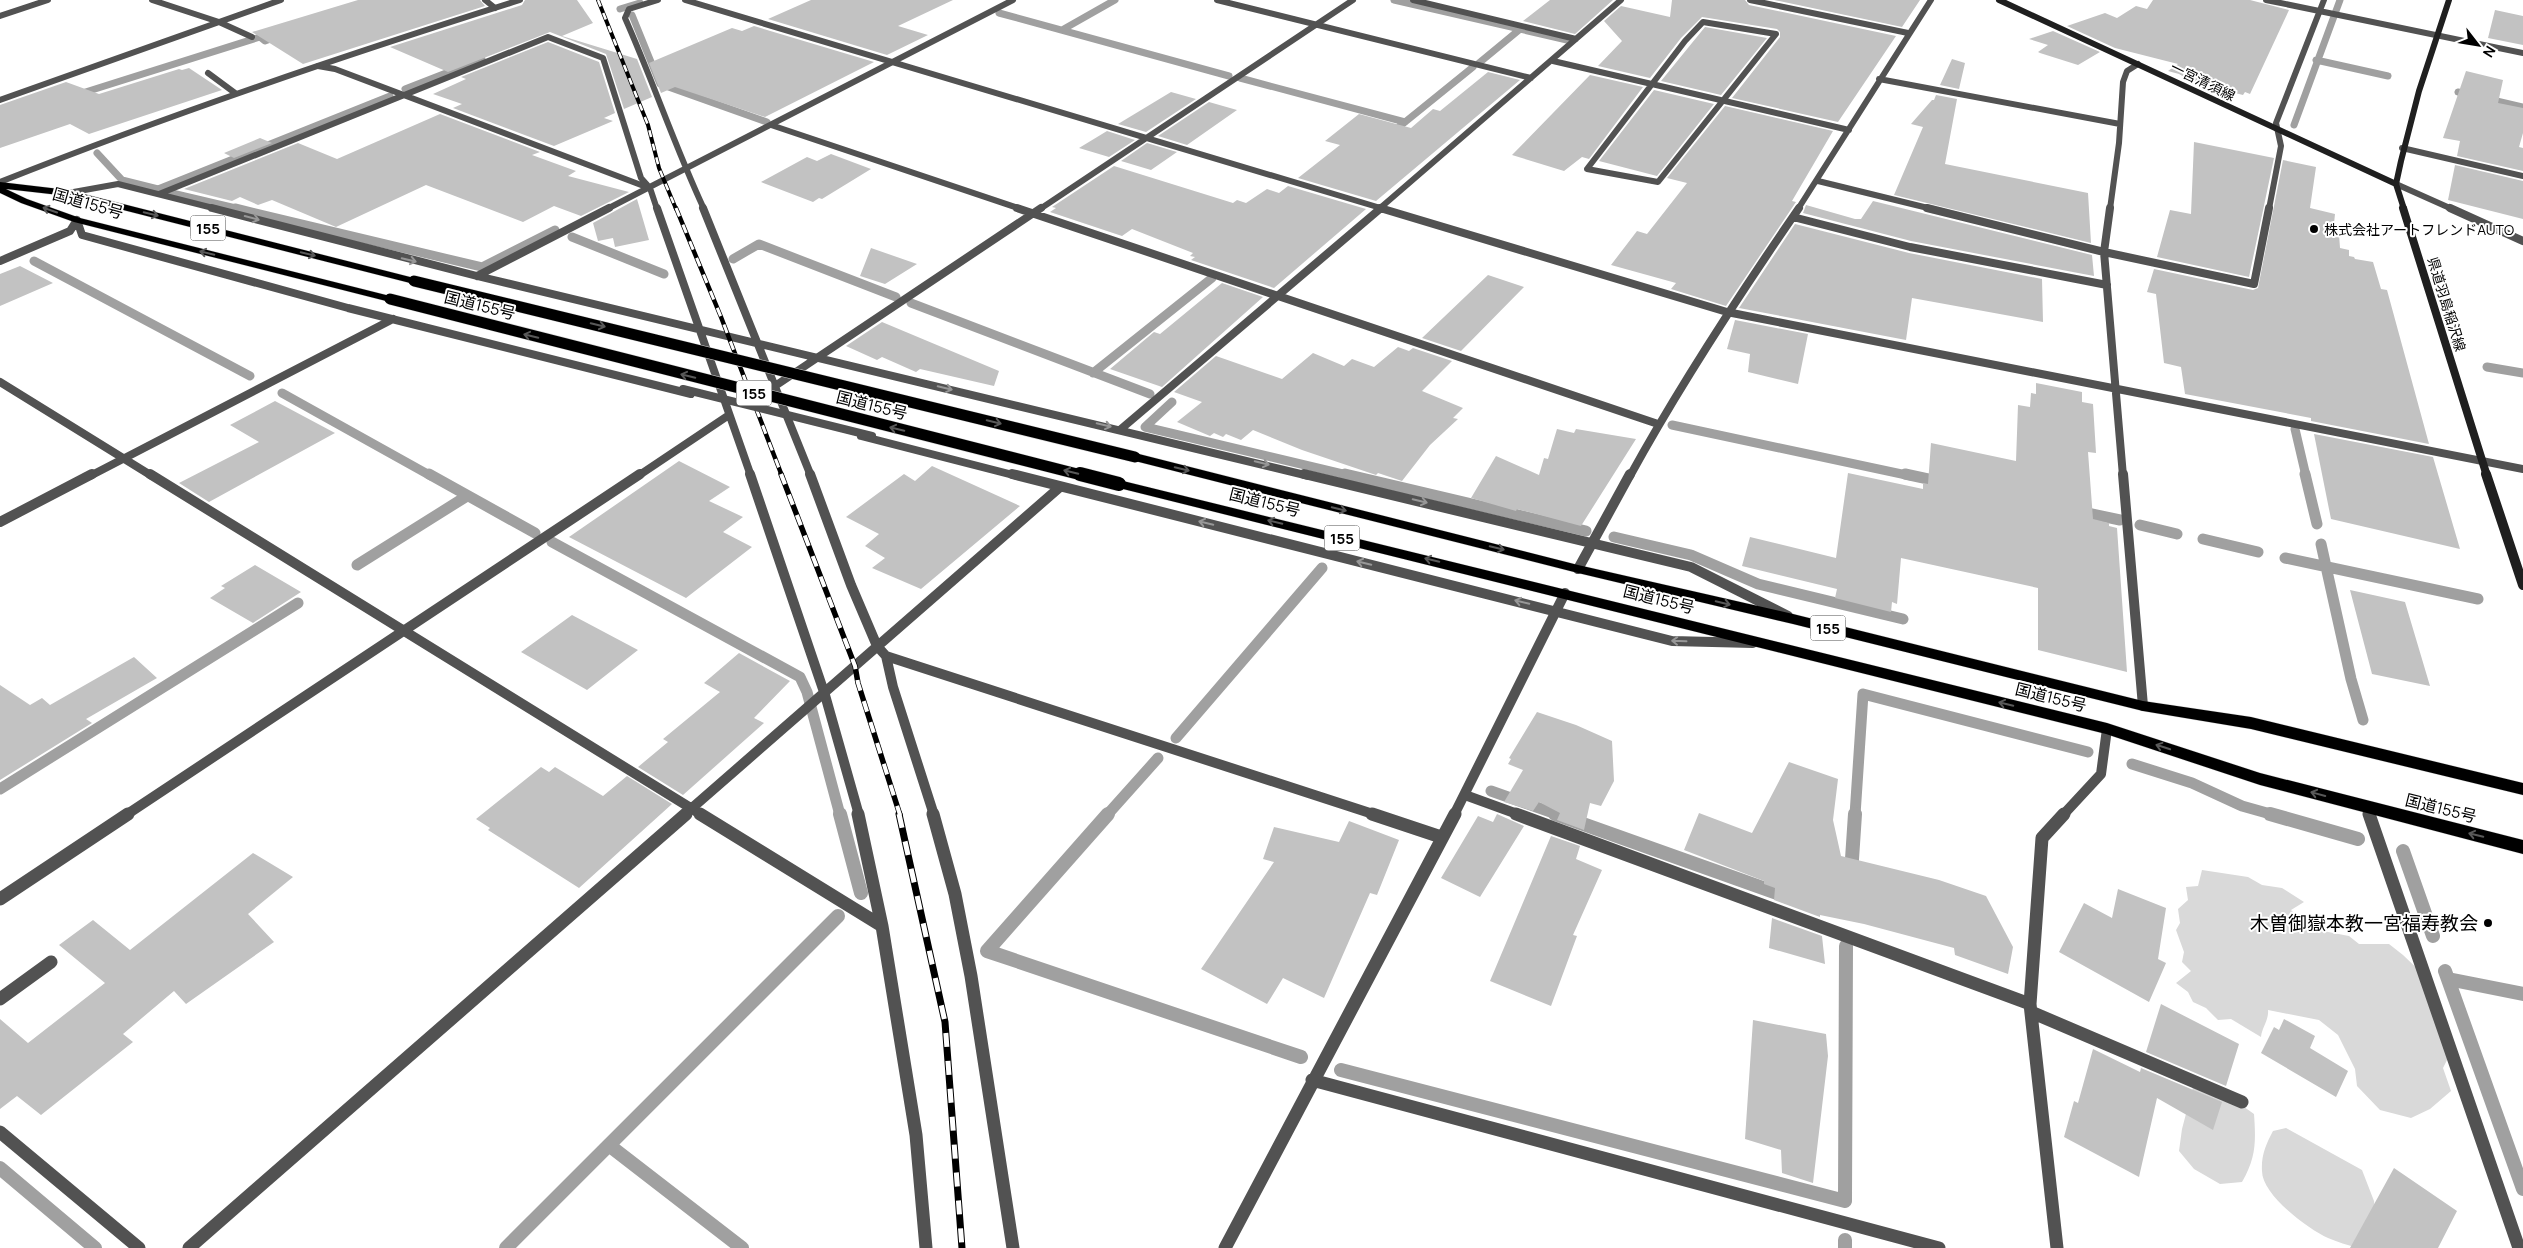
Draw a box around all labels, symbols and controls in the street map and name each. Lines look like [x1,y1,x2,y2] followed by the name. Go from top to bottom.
[2453,20,2503,70] north arrow
[2479,43,2500,61] text: N
[2167,57,2239,105] street label: 一宮清須線
[50,182,126,224] street label: 国道155号
[42,205,58,215] one-way arrow
[142,210,158,219] one-way arrow
[243,214,259,223] one-way arrow
[190,216,226,240] road number: 155
[2324,220,2514,239] place label: 株式会社アートフレンドAUTO
[2308,223,2320,235] marker: 株式会社アートフレンドAUTO
[199,248,215,257] one-way arrow
[300,249,316,259] one-way arrow
[2424,254,2470,354] street label: 県道羽島稲沢線
[400,256,416,265] one-way arrow
[442,286,518,324] street label: 国道155号
[589,321,605,330] one-way arrow
[523,331,539,340] one-way arrow
[681,371,697,381] one-way arrow
[736,380,772,406] road number: 155
[937,384,953,393] one-way arrow
[834,386,910,424] street label: 国道155号
[985,418,1001,427] one-way arrow
[1095,421,1111,430] one-way arrow
[889,424,905,433] one-way arrow
[1253,459,1269,468] one-way arrow
[1173,465,1189,474] one-way arrow
[1064,467,1080,476] one-way arrow
[1227,483,1303,521] street label: 国道155号
[1411,497,1427,506] one-way arrow
[1331,505,1347,514] one-way arrow
[1267,517,1283,526] one-way arrow
[1199,518,1215,528] one-way arrow
[1324,526,1360,550] road number: 155
[1489,544,1505,554] one-way arrow
[1425,555,1441,564] one-way arrow
[1356,558,1372,567] one-way arrow
[1621,580,1697,618] street label: 国道155号
[1514,597,1530,606] one-way arrow
[1715,599,1731,608] one-way arrow
[1810,616,1846,640] road number: 155
[1672,636,1688,645] one-way arrow
[2013,678,2089,716] street label: 国道155号
[1999,699,2015,708] one-way arrow
[2156,742,2171,751] one-way arrow
[2311,789,2327,799] one-way arrow
[2403,789,2479,827] street label: 国道155号
[2468,830,2484,839] one-way arrow
[2250,910,2478,936] place label: 木曽御嶽本教一宮福寿教会
[2482,917,2494,929] marker: 木曽御嶽本教一宮福寿教会

